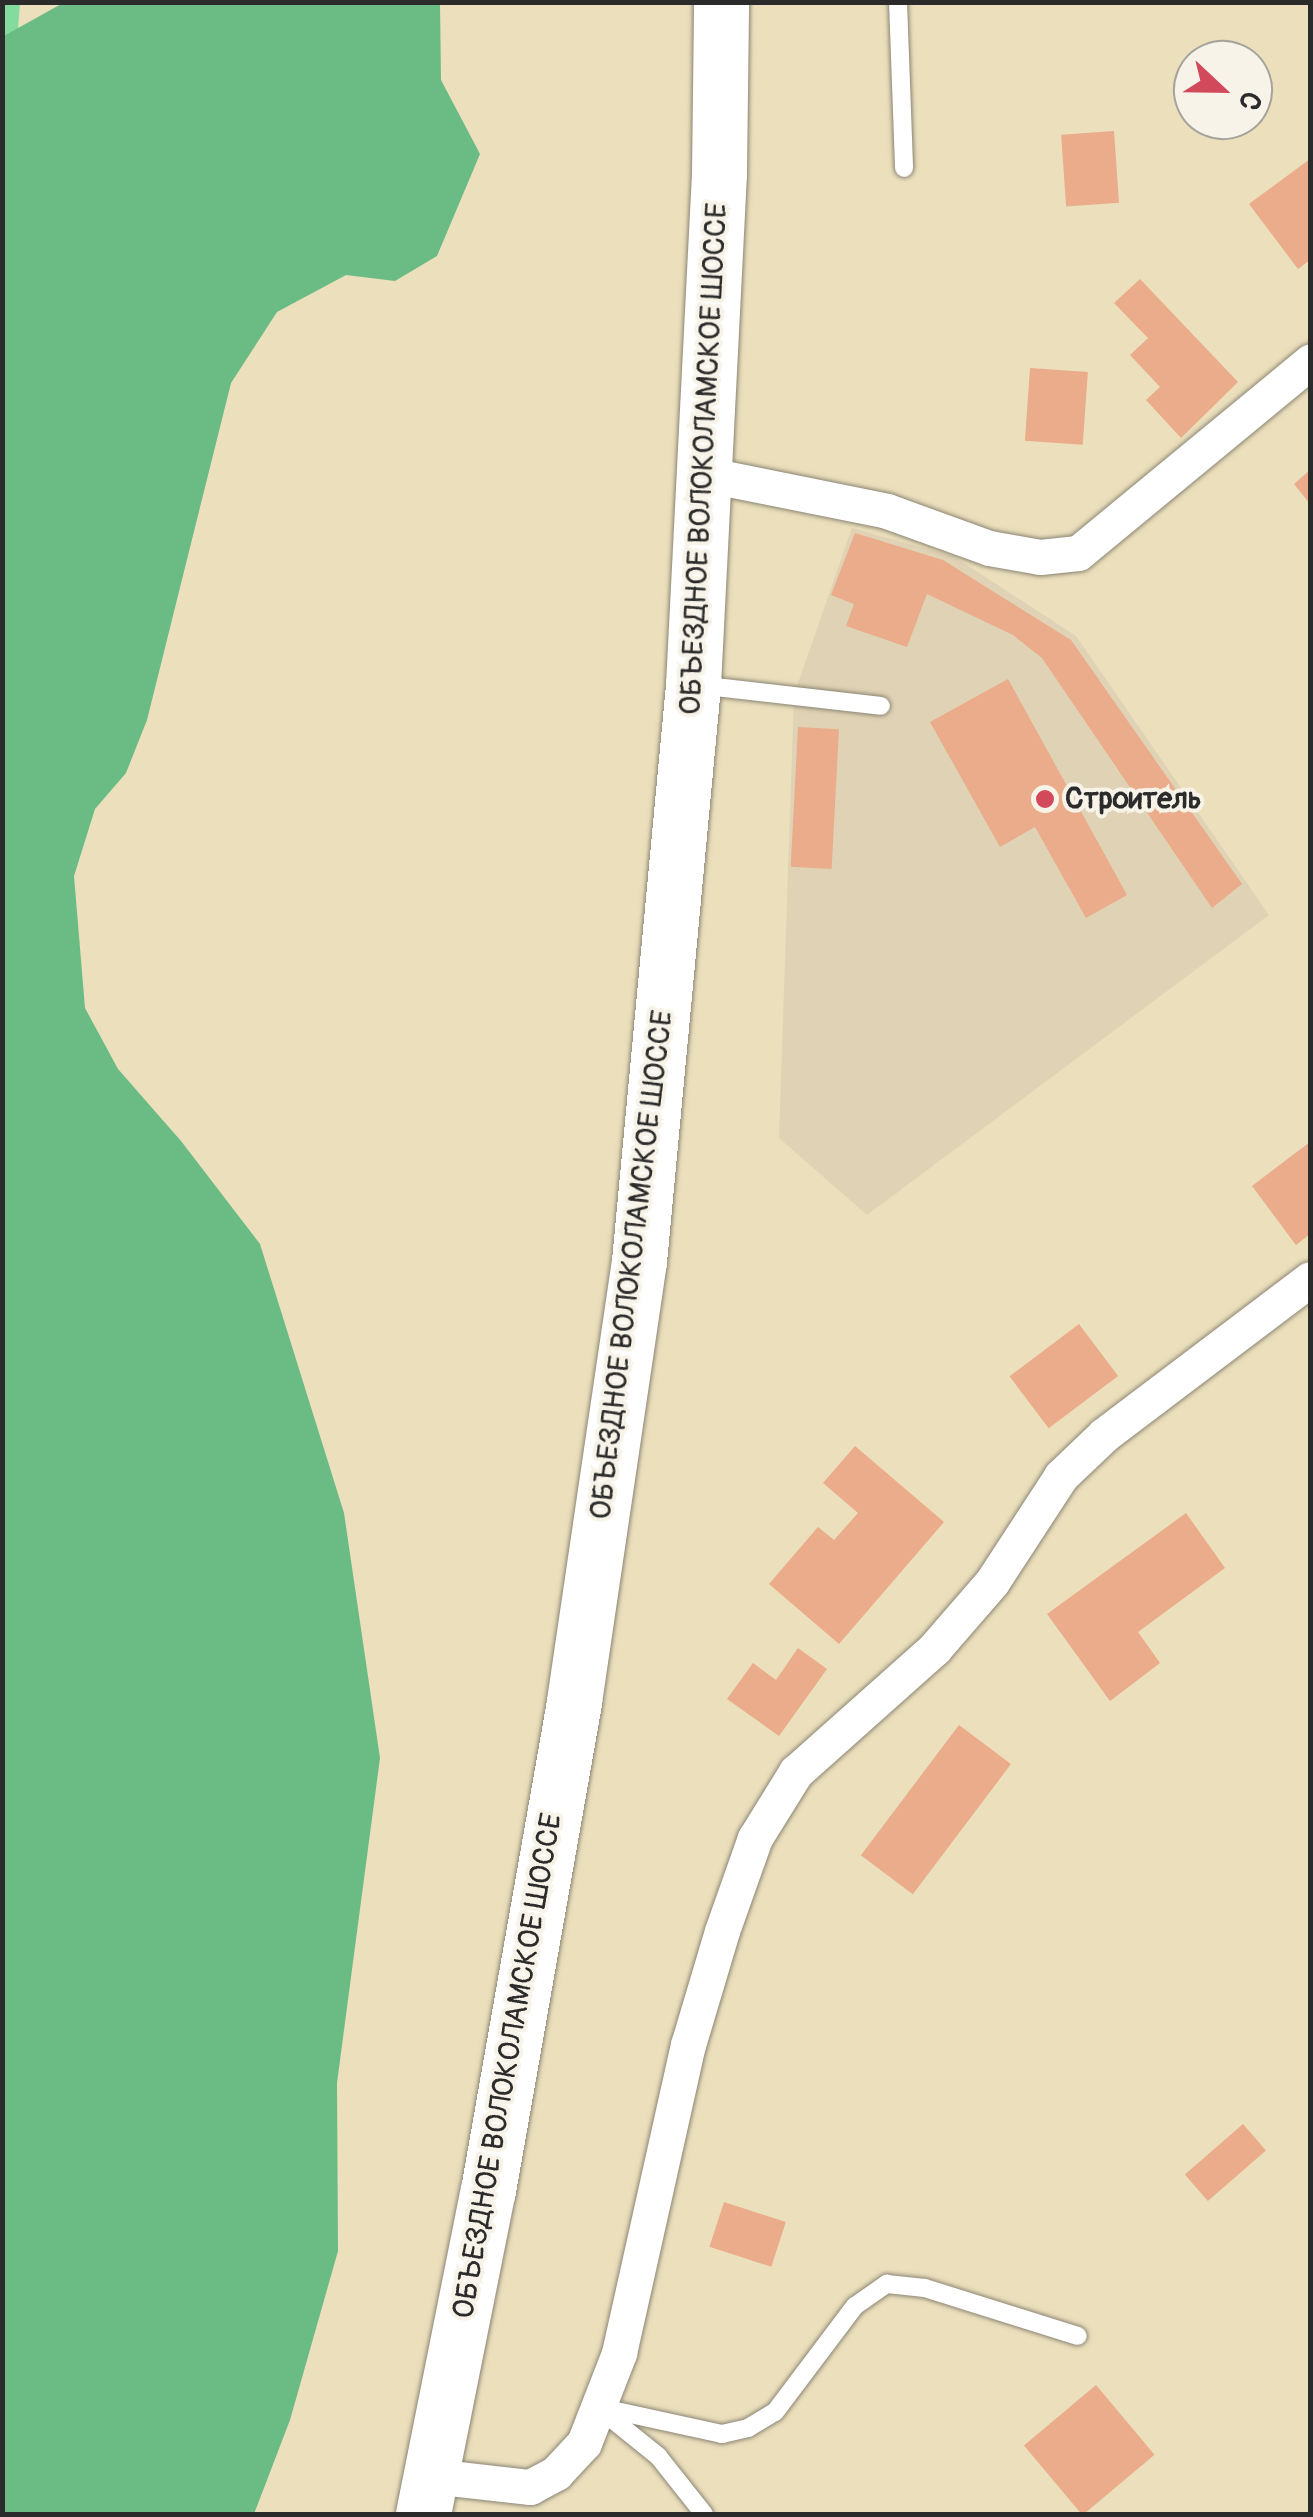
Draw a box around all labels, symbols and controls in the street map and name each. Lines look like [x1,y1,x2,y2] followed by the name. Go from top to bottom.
[1173,40,1273,140] north arrow
[1230,86,1269,115] text: С
[673,202,735,716] street label: ОБЪЕЗДНОЕ ВОЛОКОЛАМСКОЕ ШОССЕ
[1065,781,1202,817] place label: Строитель
[1034,788,1056,810] marker: Строитель
[583,1008,681,1522] street label: ОБЪЕЗДНОЕ ВОЛОКОЛАМСКОЕ ШОССЕ
[446,1810,570,2322] street label: ОБЪЕЗДНОЕ ВОЛОКОЛАМСКОЕ ШОССЕ

